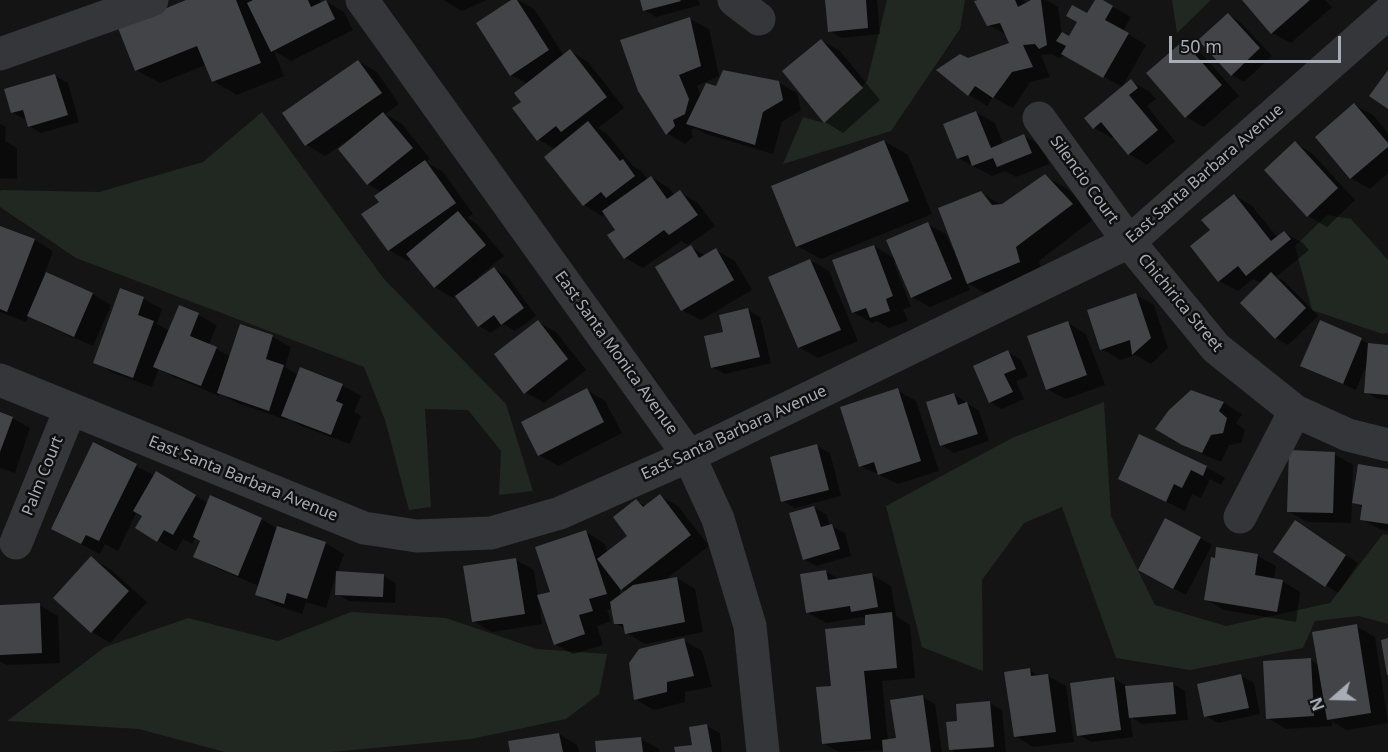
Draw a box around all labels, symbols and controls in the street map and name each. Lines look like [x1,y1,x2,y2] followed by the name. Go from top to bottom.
[1172,24,1344,62] scale bar
[1180,34,1222,58] text: 50 m
[1122,100,1288,248] street label: East Santa Barbara Avenue
[1046,132,1122,228] street label: Silencio Court
[1133,250,1227,356] street label: Chichirica Street
[550,268,682,438] street label: East Santa Monica Avenue
[638,382,830,484] street label: East Santa Barbara Avenue
[146,432,340,526] street label: East Santa Barbara Avenue
[18,433,68,519] street label: Palm Court
[1304,668,1364,728] north arrow
[1305,694,1330,714] text: N

